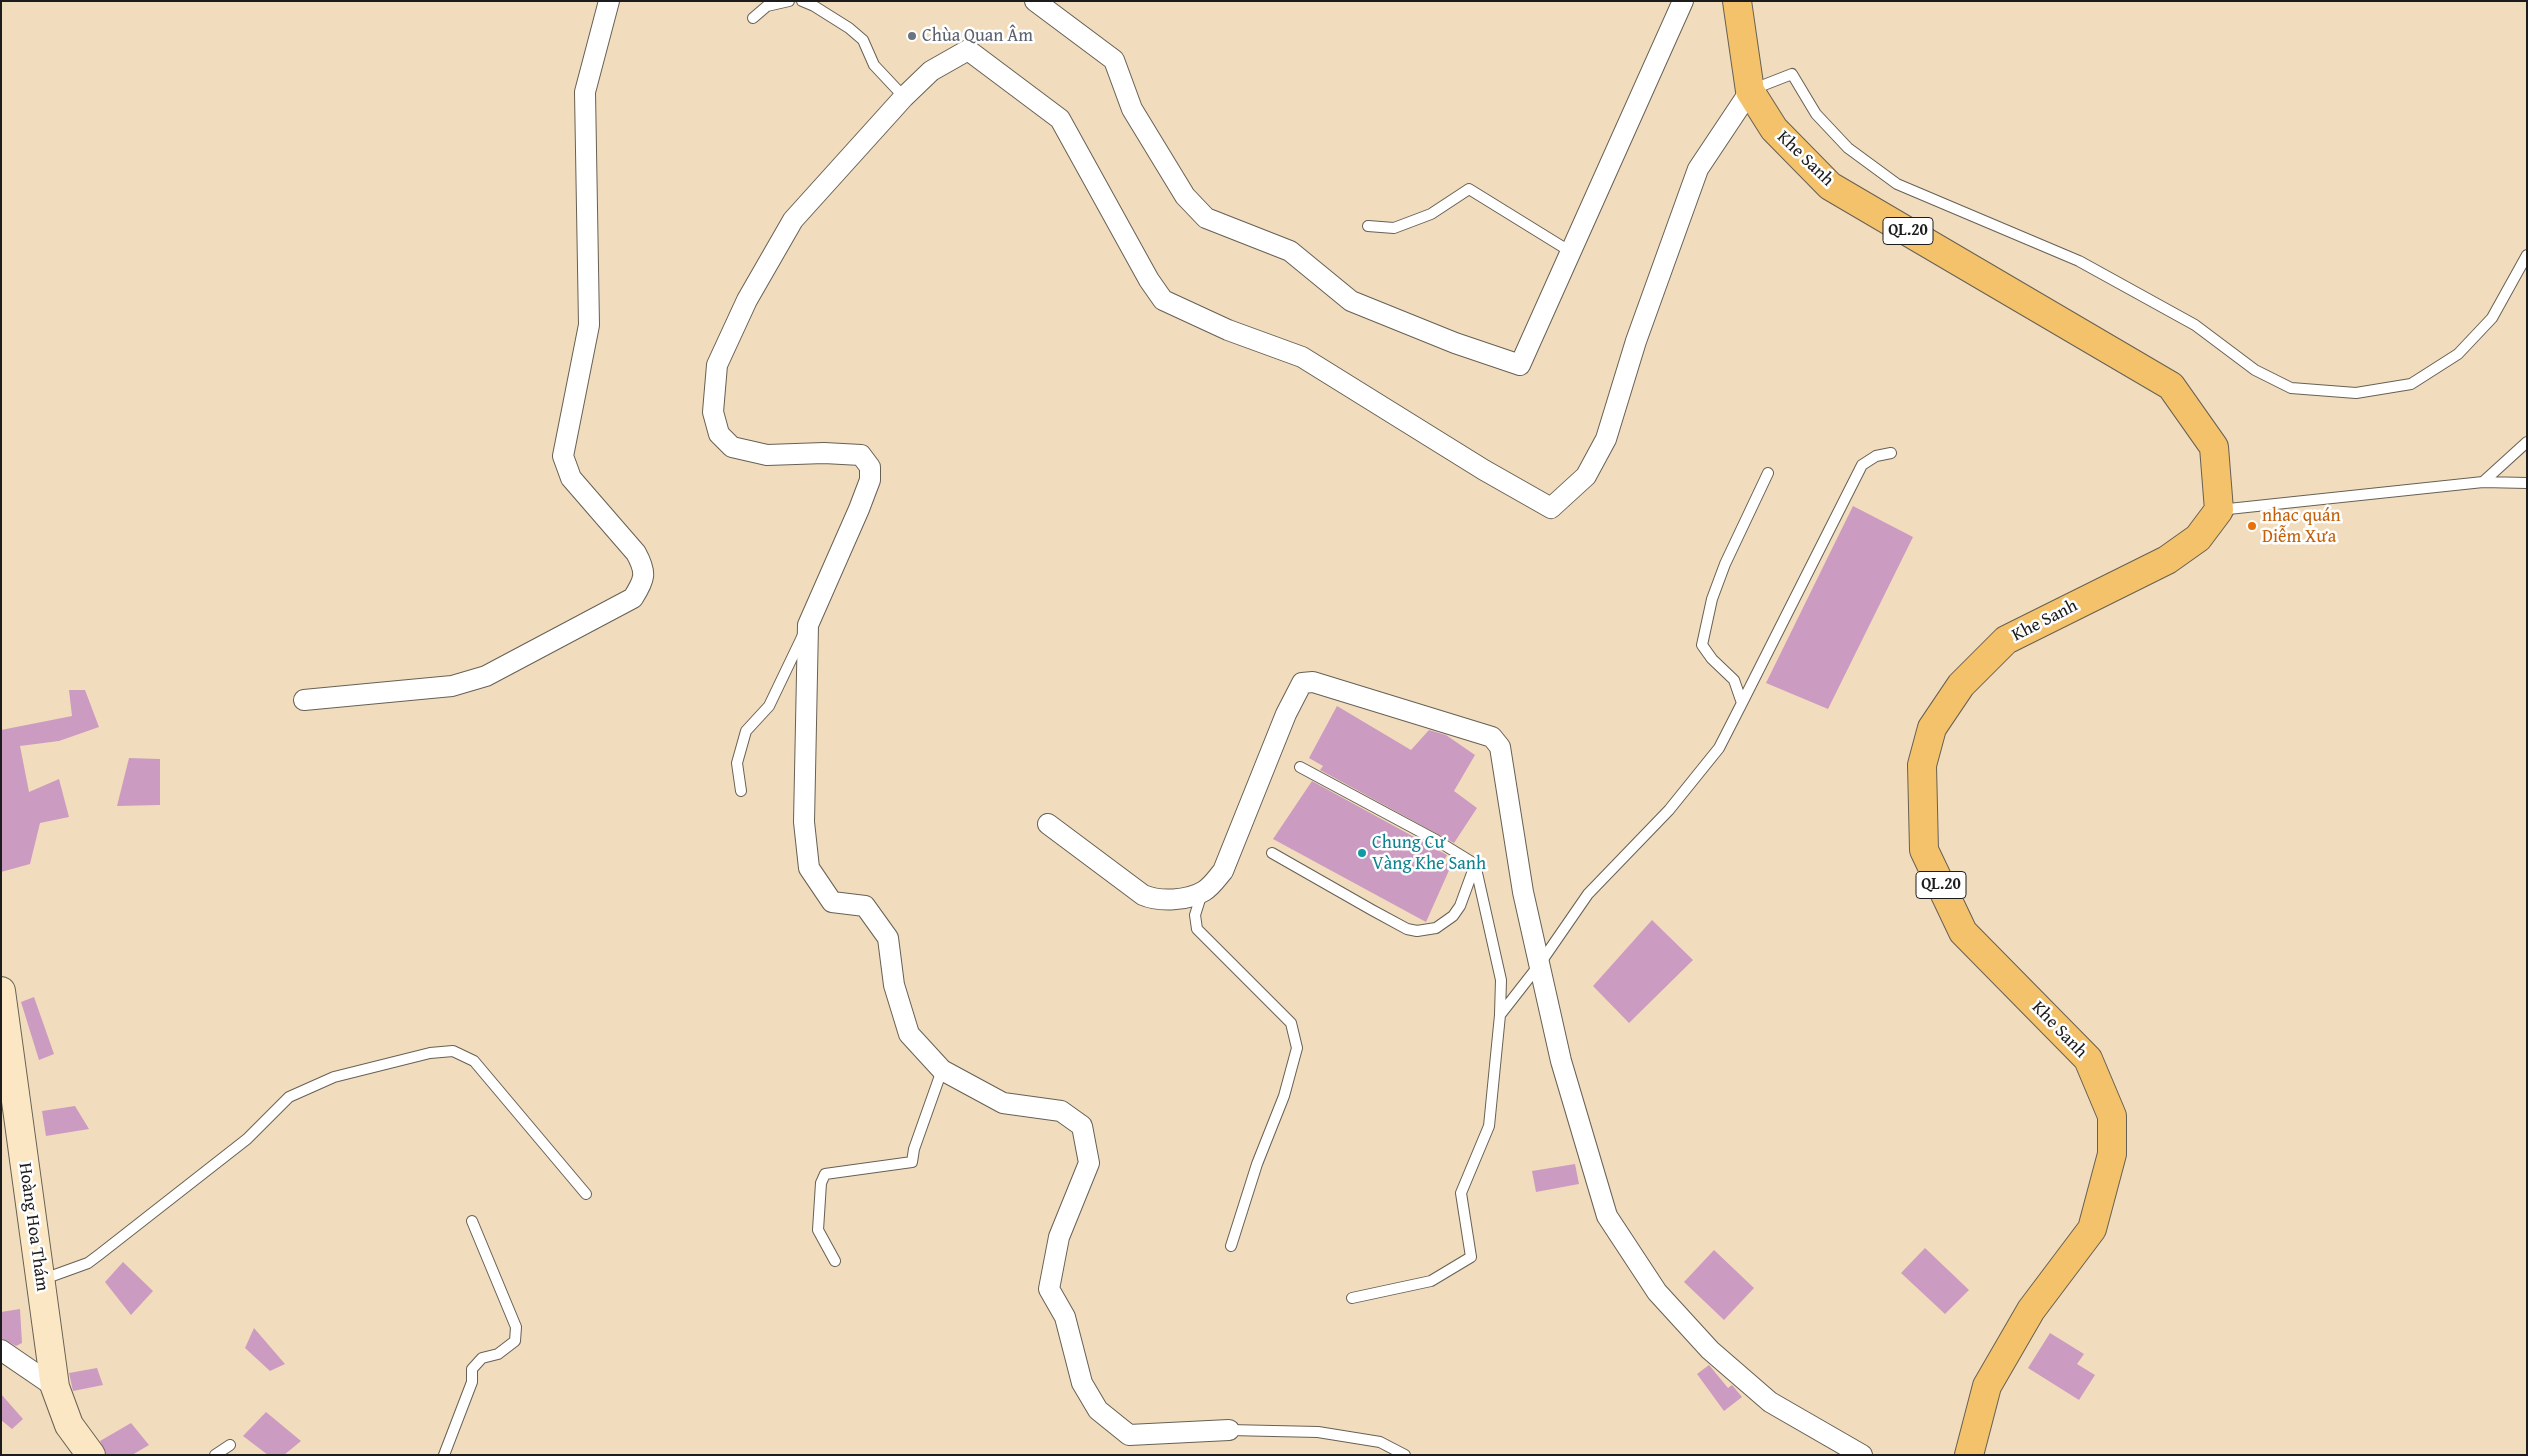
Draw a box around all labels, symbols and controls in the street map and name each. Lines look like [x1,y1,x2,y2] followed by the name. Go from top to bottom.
[922,25,1033,47] place label: Chùa Quan Âm
[906,30,918,42] marker: Chùa Quan Âm
[1772,127,1838,191] street label: Khe Sanh
[1883,218,1933,245] road number: QL.20
[2262,505,2340,548] place label: nhạc quán Diễm Xưa
[2246,520,2258,532] marker: nhạc quán Diễm Xưa
[2009,595,2081,647] street label: Khe Sanh
[1372,832,1486,874] place label: Chung Cư Vàng Khe Sanh
[1356,847,1368,859] marker: Chung Cư Vàng Khe Sanh
[1916,872,1966,898] road number: QL.20
[2027,997,2091,1063] street label: Khe Sanh
[13,1161,53,1293] street label: Hoàng Hoa Thám

